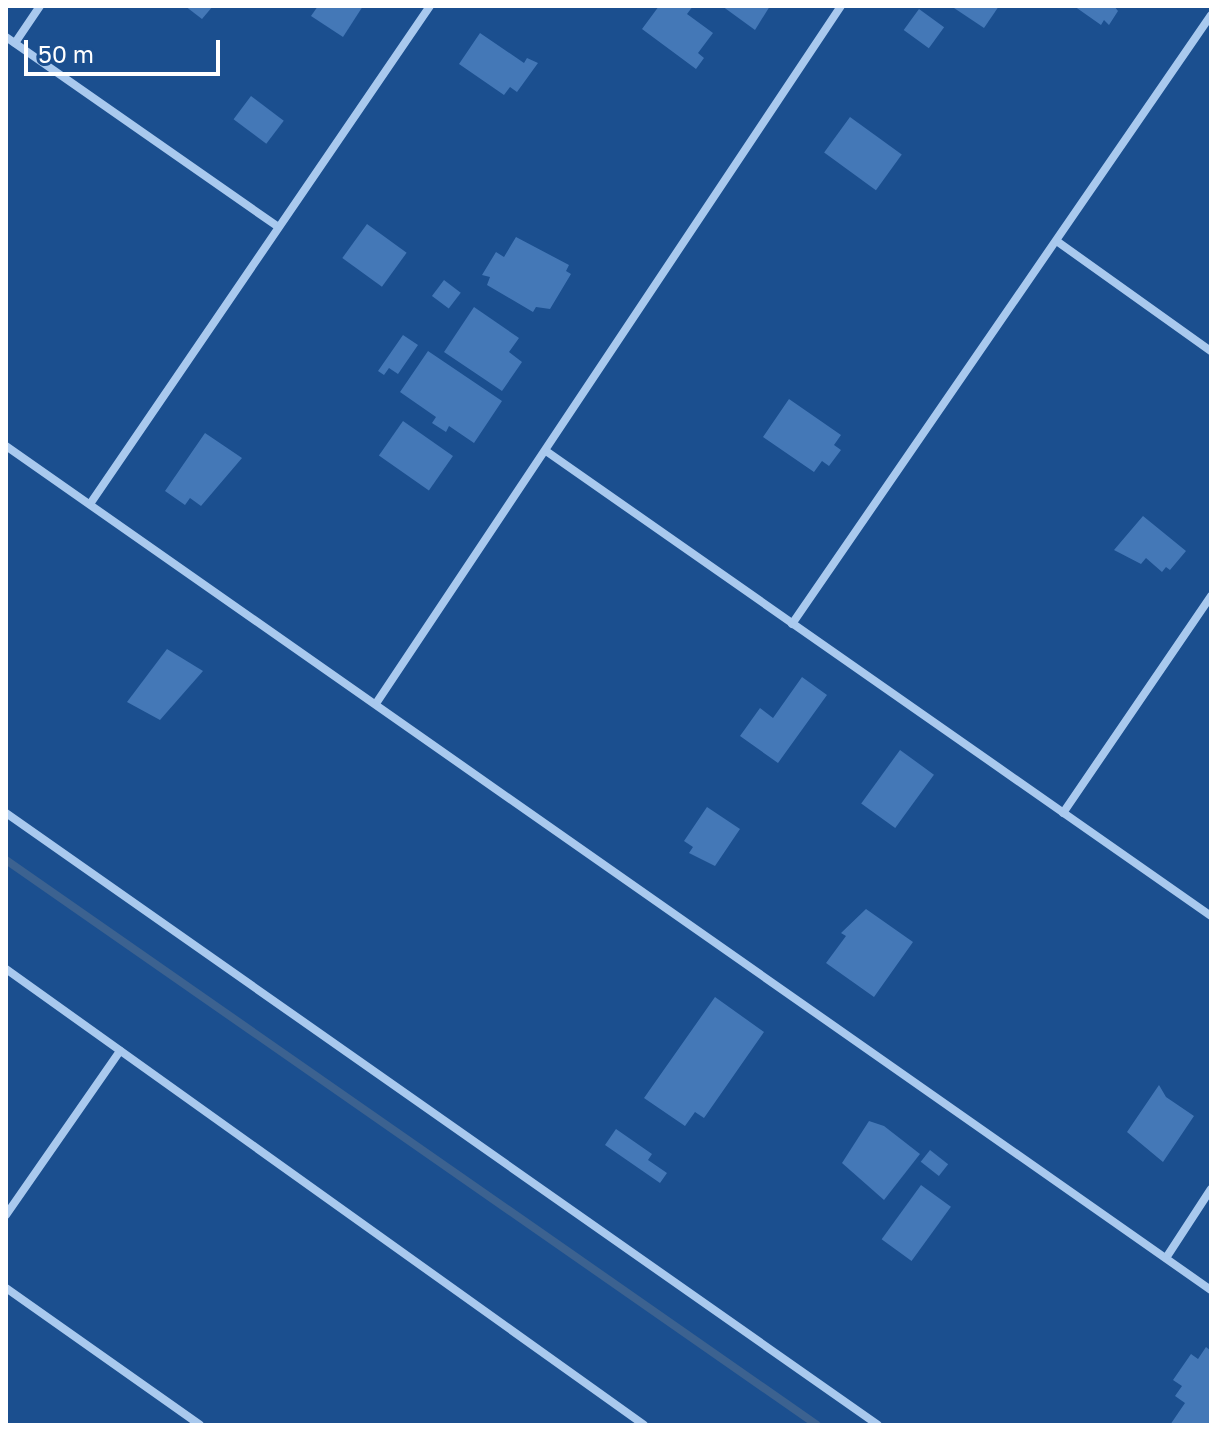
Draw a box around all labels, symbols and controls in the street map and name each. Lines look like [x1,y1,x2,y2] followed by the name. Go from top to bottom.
[28,24,224,74] scale bar
[38,39,94,68] text: 50 m

